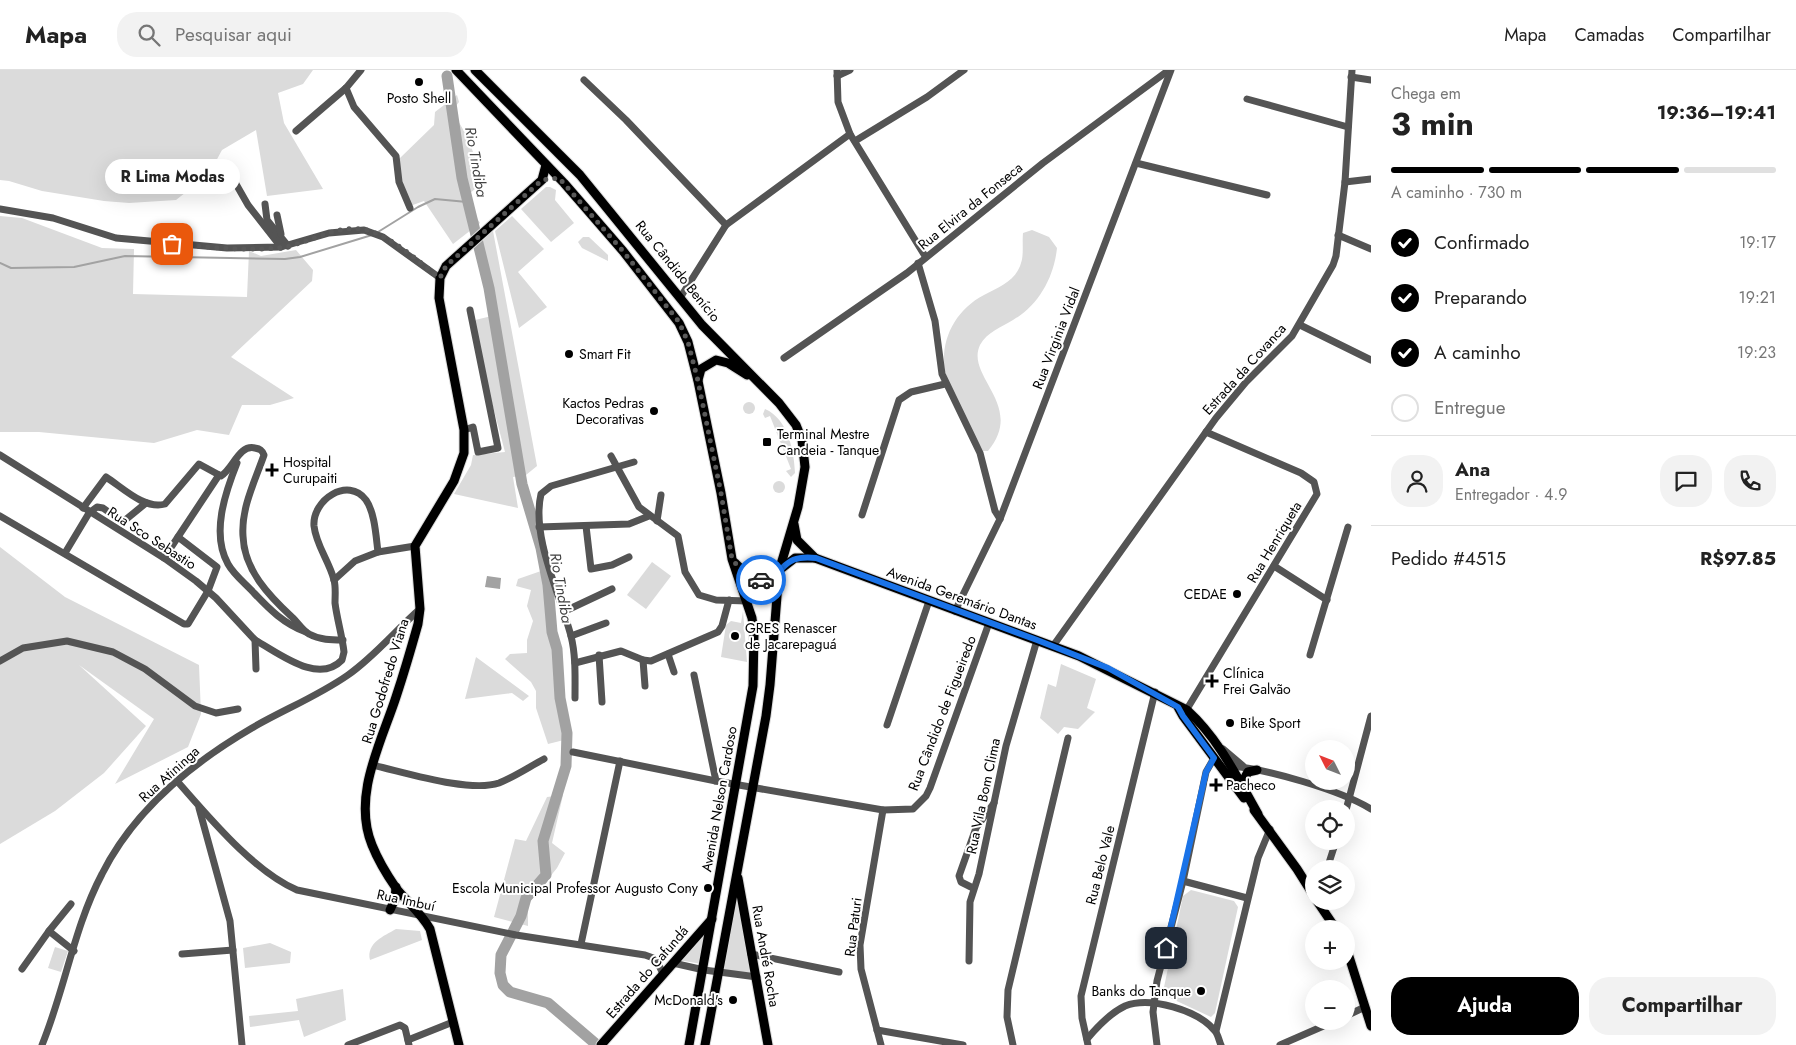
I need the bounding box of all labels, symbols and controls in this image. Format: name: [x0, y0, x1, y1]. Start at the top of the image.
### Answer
search box: [117, 12, 467, 57]
text: Mapa: [25, 17, 87, 52]
icon: search: [135, 21, 163, 49]
text: Pesquisar aqui: [175, 21, 292, 48]
text: Mapa: [1504, 22, 1546, 48]
text: Camadas: [1574, 22, 1644, 48]
text: Compartilhar: [1672, 22, 1771, 48]
marker: Posto Shell: [413, 76, 425, 88]
text: Chega em: [1391, 82, 1461, 105]
place label: Posto Shell: [387, 88, 451, 108]
text: 19:36–19:41: [1657, 99, 1776, 126]
text: 3 min: [1391, 101, 1474, 147]
water label: Rio Tindiba: [459, 125, 493, 200]
street label: Rua Elvira da Fonseca: [913, 158, 1027, 254]
callout: R Lima Modas: [104, 159, 240, 194]
text: R Lima Modas: [120, 165, 225, 188]
text: A caminho · 730 m: [1391, 181, 1522, 204]
street label: Rua Cândido Benício: [631, 216, 725, 326]
pin: [151, 223, 193, 265]
icon: check: [1391, 229, 1419, 257]
text: Confirmado: [1434, 229, 1529, 256]
icon: bag: [158, 230, 186, 258]
text: 19:17: [1739, 231, 1776, 254]
street label: Rua Virginia Vidal: [1027, 284, 1085, 392]
icon: check: [1391, 284, 1419, 312]
text: Preparando: [1434, 284, 1527, 311]
text: 19:21: [1738, 286, 1776, 309]
street label: Estrada da Covanca: [1198, 319, 1290, 419]
icon: check: [1391, 339, 1419, 367]
text: A caminho: [1434, 339, 1521, 366]
text: 19:23: [1737, 341, 1776, 364]
place label: Smart Fit: [579, 344, 631, 364]
marker: Smart Fit: [563, 348, 575, 360]
place label: Kactos Pedras Decorativas: [562, 393, 644, 429]
text: Entregue: [1434, 394, 1506, 421]
marker: Kactos Pedras Decorativas: [648, 405, 660, 417]
place label: Terminal Mestre Candeia - Tanque: [777, 424, 879, 460]
marker: Terminal Mestre Candeia - Tanque: [761, 436, 773, 448]
place label: Hospital Curupaiti: [283, 452, 337, 488]
button: person: [1391, 455, 1443, 507]
button: chat: [1660, 455, 1712, 507]
button: phone: [1724, 455, 1776, 507]
text: Ana: [1455, 456, 1490, 483]
marker: Hospital Curupaiti: [265, 463, 279, 477]
text: Entregador · 4.9: [1455, 483, 1567, 506]
street label: Rua Henriqueta: [1242, 498, 1306, 586]
street label: Rua Sco Sebastio: [104, 502, 201, 574]
text: Pedido #4515: [1391, 545, 1506, 572]
text: R$97.85: [1700, 545, 1776, 572]
water label: Rio Tindiba: [544, 551, 578, 626]
courier: [736, 555, 786, 605]
street label: Avenida Geremário Dantas: [884, 561, 1040, 635]
icon: car: [747, 566, 775, 594]
place label: CEDAE: [1184, 584, 1227, 604]
marker: CEDAE: [1231, 588, 1243, 600]
street label: Rua Godofredo Viana: [356, 616, 414, 746]
place label: GRES Renascer de Jacarepaguá: [745, 618, 837, 654]
marker: GRES Renascer de Jacarepaguá: [729, 630, 741, 642]
street label: Rua Cândido de Figueiredo: [903, 632, 981, 794]
place label: Clínica Frei Galvão: [1223, 663, 1291, 699]
marker: Clínica Frei Galvão: [1205, 674, 1219, 688]
place label: Bike Sport: [1240, 713, 1301, 733]
marker: Bike Sport: [1224, 717, 1236, 729]
street label: Avenida Nelson Cardoso: [696, 724, 742, 873]
street label: Rua Vila Bom Clima: [961, 736, 1005, 856]
north arrow: [1305, 740, 1355, 790]
map controls: [1305, 740, 1355, 1030]
street label: Rua Atininga: [134, 741, 204, 807]
place label: Pacheco: [1226, 775, 1276, 795]
marker: Pacheco: [1210, 779, 1222, 791]
button: locate: [1305, 800, 1355, 850]
street label: Rua Belo Vale: [1080, 823, 1120, 907]
button: layers: [1305, 860, 1355, 910]
place label: Escola Municipal Professor Augusto Cony: [452, 878, 699, 898]
marker: Escola Municipal Professor Augusto Cony: [702, 882, 714, 894]
street label: Rua Imbuí: [375, 884, 438, 916]
street label: Rua Paturi: [839, 896, 867, 958]
street label: Rua André Rocha: [747, 904, 785, 1008]
button: +: [1305, 920, 1355, 970]
street label: Estrada do Cafundá: [601, 921, 693, 1023]
pin: [1145, 927, 1187, 969]
icon: home: [1152, 934, 1180, 962]
button: Ajuda: [1391, 977, 1579, 1035]
button: Compartilhar: [1589, 977, 1776, 1035]
button: −: [1305, 980, 1355, 1030]
place label: Banks do Tanque: [1092, 981, 1191, 1001]
marker: Banks do Tanque: [1195, 985, 1207, 997]
place label: McDonald's: [654, 990, 723, 1010]
marker: McDonald's: [727, 994, 739, 1006]

